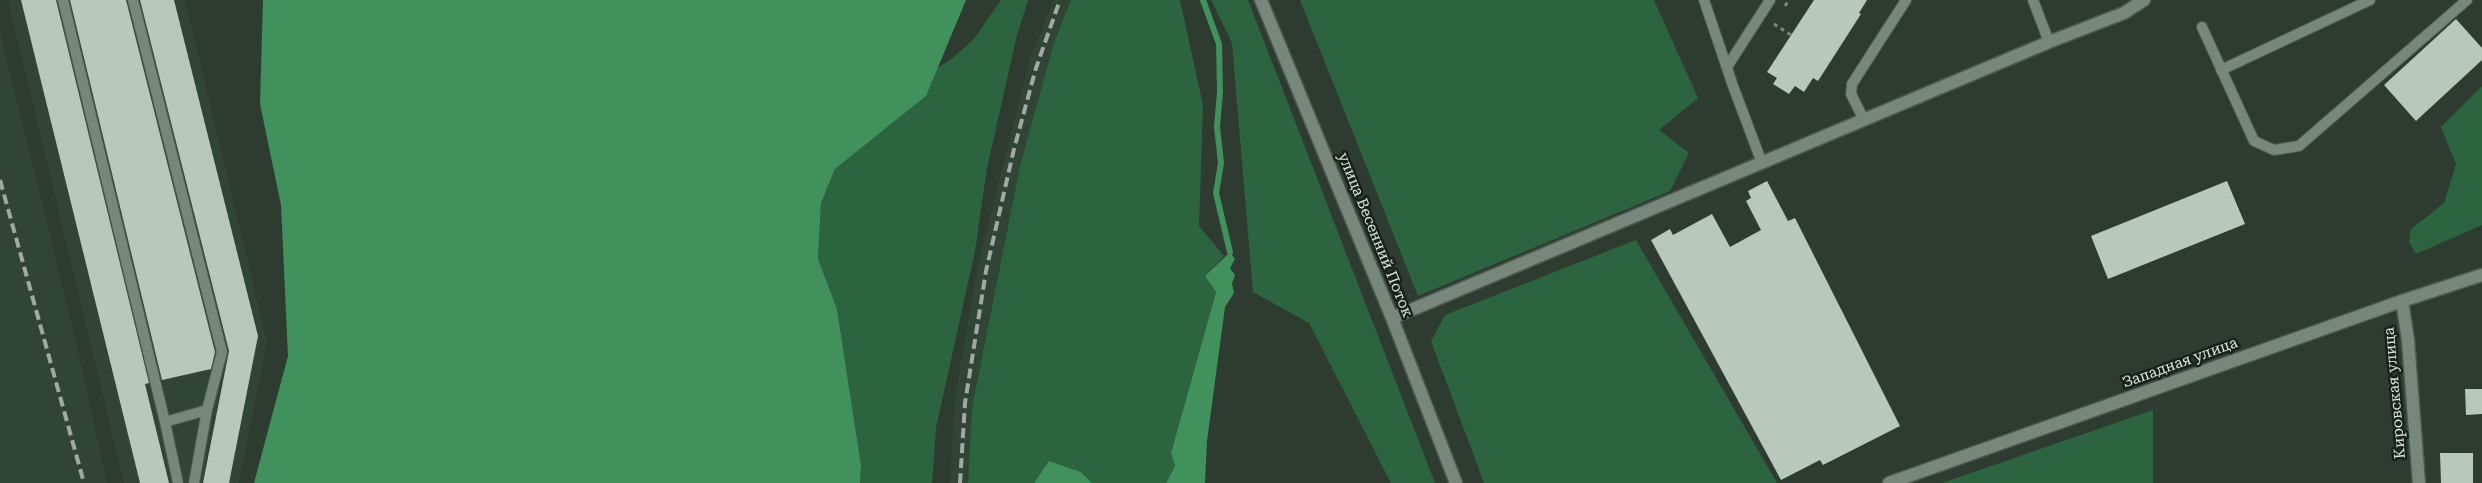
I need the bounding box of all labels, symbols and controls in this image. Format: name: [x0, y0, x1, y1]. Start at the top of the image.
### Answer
street label: улица Весенний Поток: [1334, 150, 1416, 320]
street label: Кировская улица: [2380, 326, 2410, 460]
street label: Западная улица: [2120, 334, 2240, 392]

